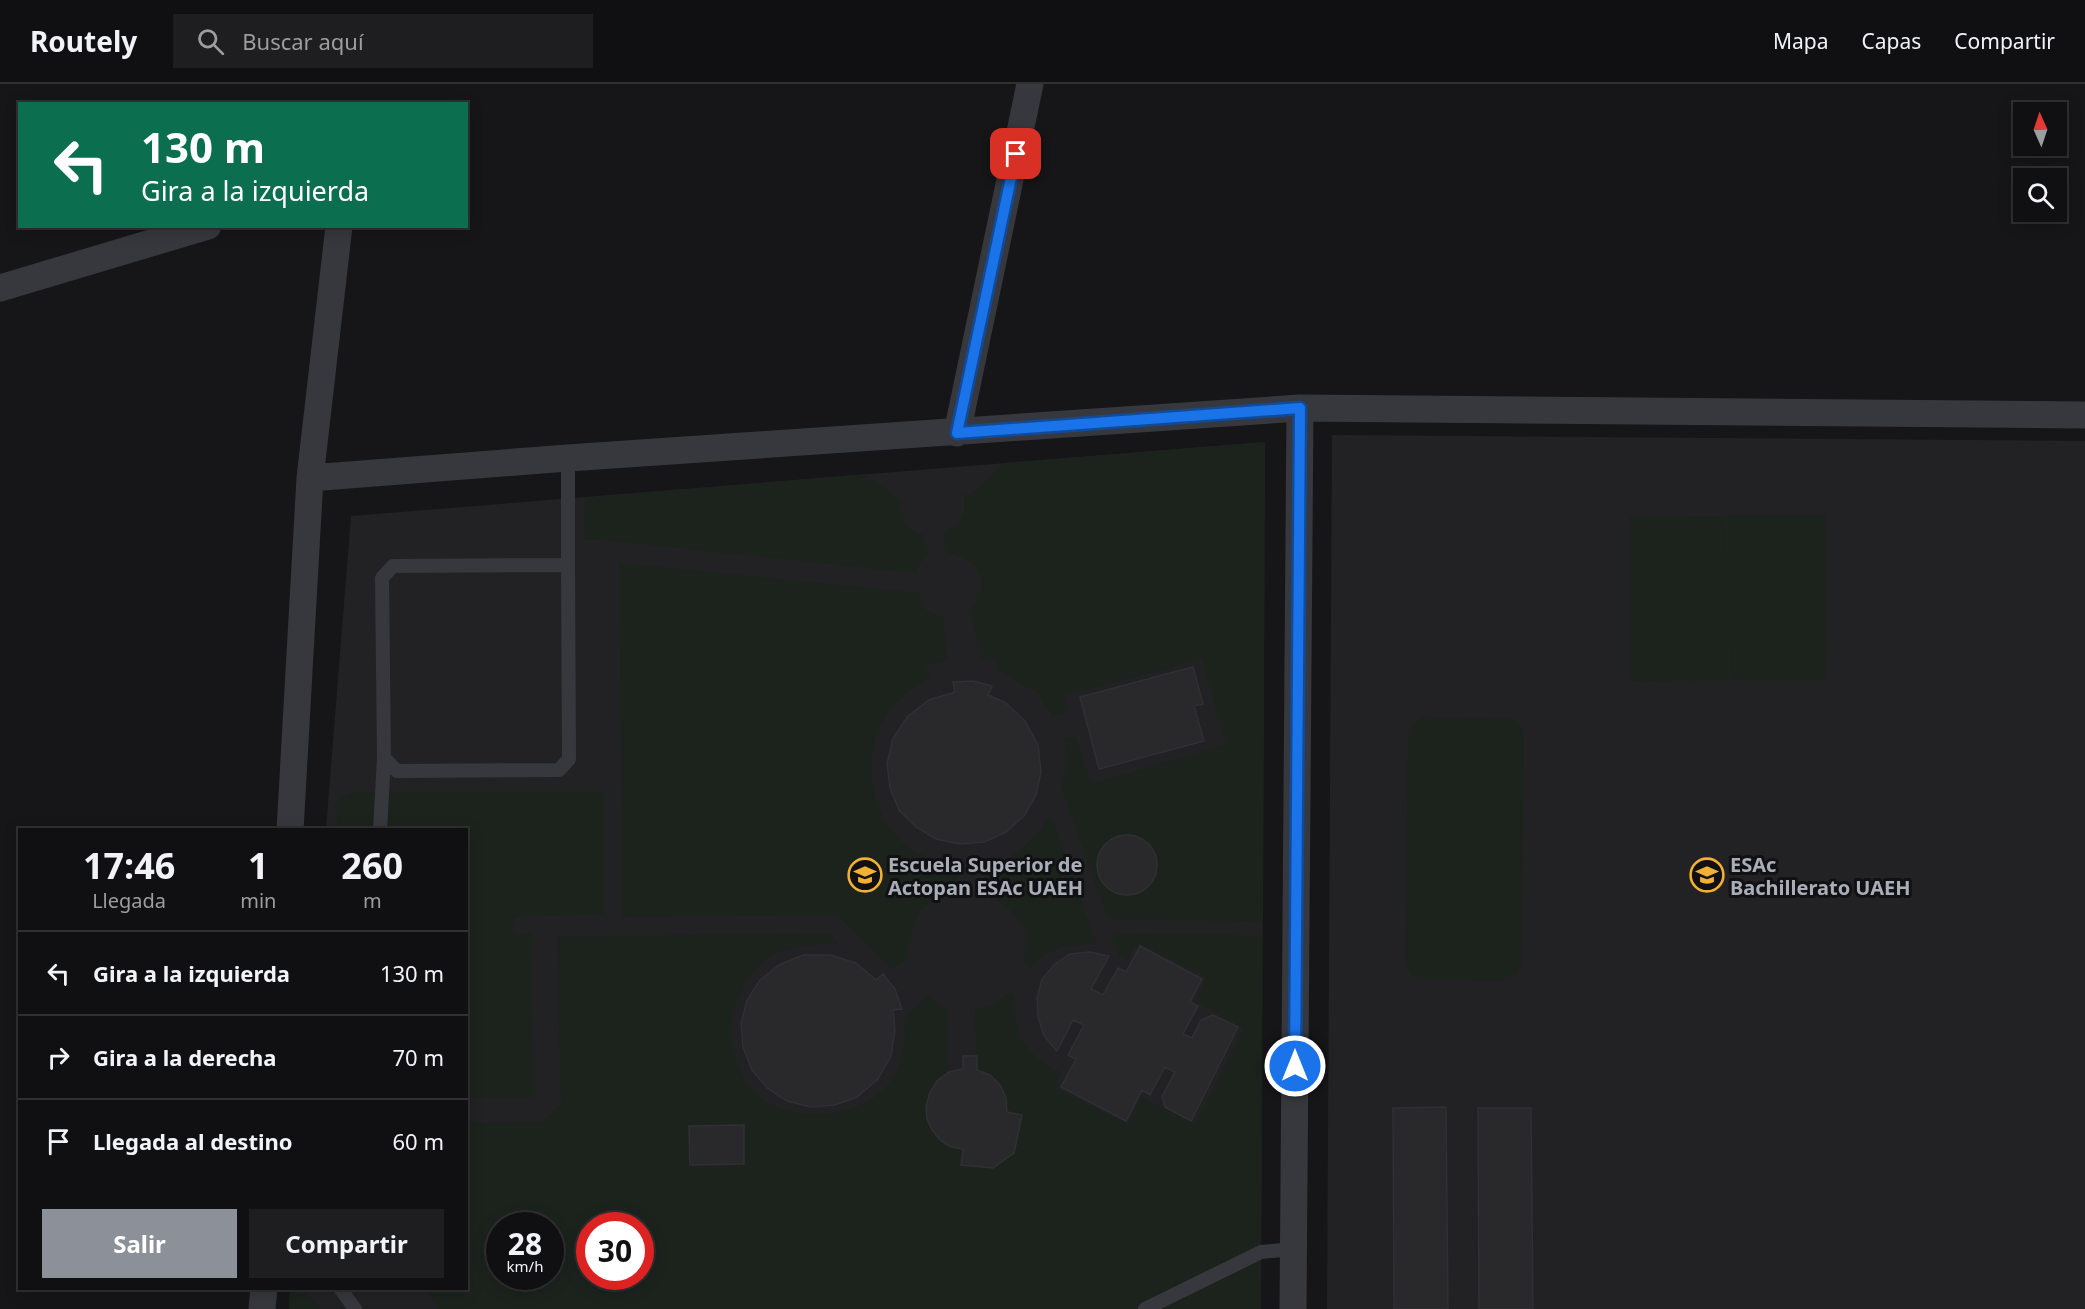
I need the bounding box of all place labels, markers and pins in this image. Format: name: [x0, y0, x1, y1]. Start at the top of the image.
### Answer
pin: [990, 128, 1041, 179]
place label: Escuela Superior de Actopan ESAc UAEH: [888, 851, 1083, 901]
place label: ESAc Bachillerato UAEH: [1730, 851, 1911, 901]
school or university icon: Escuela Superior de Actopan ESAc UAEH: [847, 857, 883, 893]
school or university icon: ESAc Bachillerato UAEH: [1689, 857, 1725, 893]

